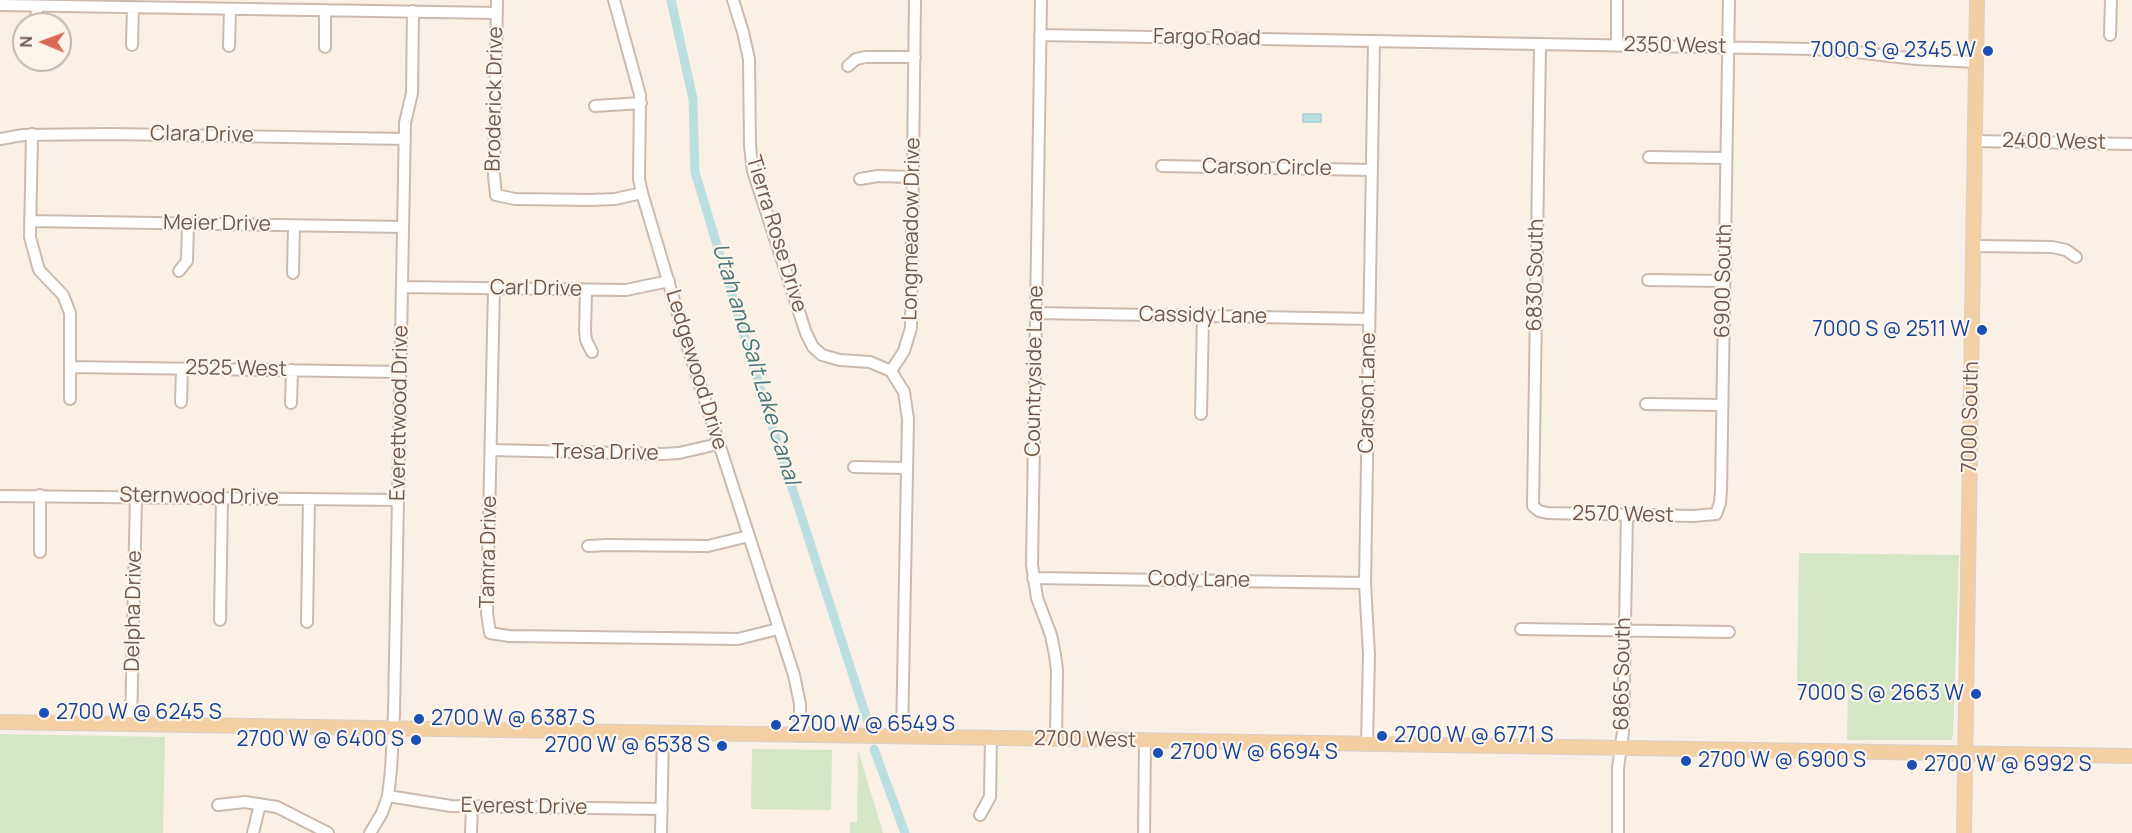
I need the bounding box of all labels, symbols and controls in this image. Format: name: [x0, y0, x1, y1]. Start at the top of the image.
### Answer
north arrow: [12, 12, 72, 72]
street label: Fargo Road: [1153, 24, 1261, 52]
street label: Broderick Drive: [481, 26, 509, 172]
street label: 2350 West: [1623, 33, 1727, 59]
text: N: [15, 36, 37, 48]
place label: 7000 S @ 2345 W: [1811, 38, 1976, 64]
marker: 7000 S @ 2345 W: [1981, 44, 1995, 58]
street label: Clara Drive: [150, 121, 254, 149]
street label: 2400 West: [2002, 128, 2106, 156]
street label: Longmeadow Drive: [898, 137, 926, 321]
street label: Tierra Rose Drive: [740, 153, 812, 315]
street label: Carson Circle: [1202, 154, 1332, 182]
street label: Meier Drive: [163, 210, 271, 238]
street label: 6830 South: [1522, 219, 1550, 331]
street label: 6900 South: [1710, 224, 1738, 338]
water label: Utah and Salt Lake Canal: [706, 240, 804, 488]
street label: Carl Drive: [490, 276, 582, 302]
street label: Countryside Lane: [1021, 285, 1049, 457]
street label: Ledgewood Drive: [660, 287, 732, 453]
street label: Cassidy Lane: [1139, 302, 1267, 330]
place label: 7000 S @ 2511 W: [1812, 317, 1970, 343]
marker: 7000 S @ 2511 W: [1975, 323, 1989, 337]
street label: Everettwood Drive: [386, 325, 414, 501]
street label: Carson Lane: [1354, 332, 1382, 454]
street label: 2525 West: [185, 356, 287, 382]
street label: 7000 South: [1957, 361, 1985, 473]
street label: Tresa Drive: [551, 439, 659, 467]
street label: Sternwood Drive: [119, 483, 279, 511]
street label: Tamra Drive: [475, 495, 503, 609]
street label: 2570 West: [1572, 502, 1674, 528]
street label: Delpha Drive: [120, 550, 148, 672]
street label: Cody Lane: [1148, 567, 1250, 593]
street label: 6865 South: [1609, 617, 1637, 731]
place label: 7000 S @ 2663 W: [1797, 681, 1964, 707]
marker: 7000 S @ 2663 W: [1969, 687, 1983, 701]
place label: 2700 W @ 6245 S: [56, 700, 222, 726]
marker: 2700 W @ 6245 S: [37, 706, 51, 720]
place label: 2700 W @ 6387 S: [431, 706, 595, 732]
marker: 2700 W @ 6387 S: [412, 712, 426, 726]
place label: 2700 W @ 6549 S: [788, 712, 955, 738]
marker: 2700 W @ 6549 S: [769, 718, 783, 732]
place label: 2700 W @ 6771 S: [1394, 723, 1553, 749]
place label: 2700 W @ 6400 S: [236, 727, 404, 753]
street label: 2700 West: [1034, 727, 1136, 753]
marker: 2700 W @ 6771 S: [1375, 729, 1389, 743]
marker: 2700 W @ 6400 S: [409, 733, 423, 747]
place label: 2700 W @ 6538 S: [545, 733, 710, 759]
marker: 2700 W @ 6538 S: [715, 739, 729, 753]
place label: 2700 W @ 6694 S: [1170, 740, 1338, 766]
marker: 2700 W @ 6694 S: [1151, 746, 1165, 760]
place label: 2700 W @ 6900 S: [1698, 748, 1866, 774]
place label: 2700 W @ 6992 S: [1924, 752, 2091, 778]
marker: 2700 W @ 6900 S: [1679, 754, 1693, 768]
marker: 2700 W @ 6992 S: [1905, 758, 1919, 772]
street label: Everest Drive: [460, 793, 588, 821]

